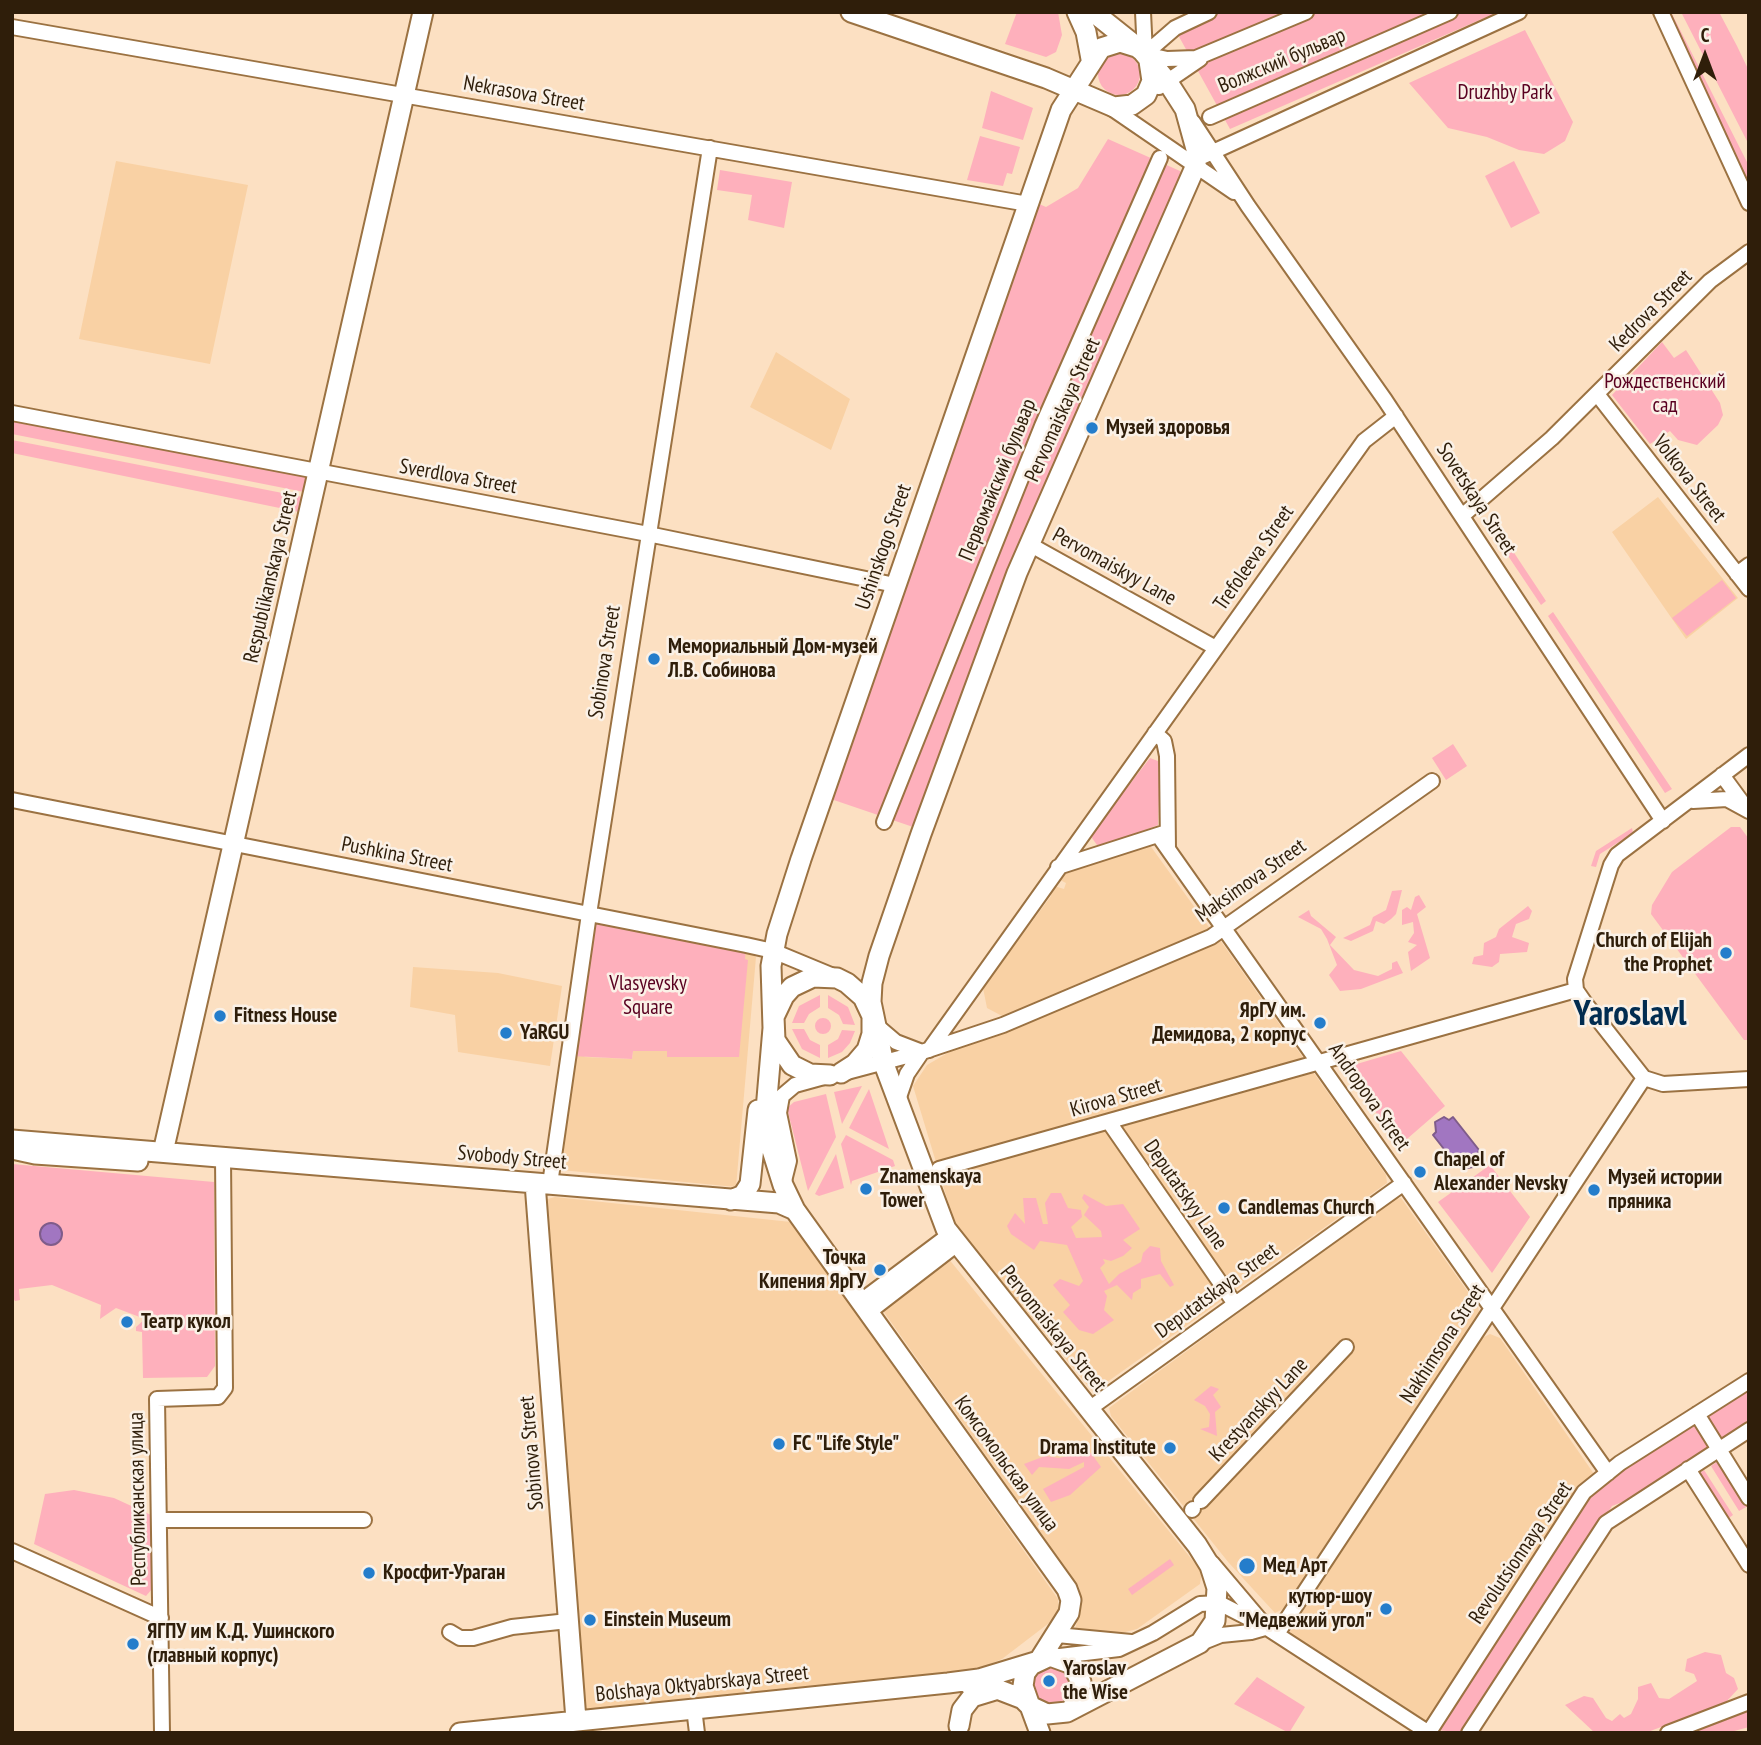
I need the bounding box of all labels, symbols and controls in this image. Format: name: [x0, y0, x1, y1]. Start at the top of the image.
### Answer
north arrow: [1670, 21, 1740, 91]
street label: Волжский бульвар: [1214, 23, 1350, 99]
text: С: [1701, 23, 1709, 47]
street label: Nekrasova Street: [461, 71, 587, 117]
park label: Druzhby Park: [1457, 80, 1553, 106]
street label: Kedrova Street: [1604, 264, 1698, 358]
street label: Pervomaiskaya Street: [1020, 334, 1106, 486]
park label: Рождественский сад: [1604, 369, 1726, 419]
street label: Первомайский бульвар: [954, 395, 1042, 565]
place label: Музей здоровья: [1106, 415, 1230, 441]
marker: Музей здоровья: [1084, 420, 1100, 436]
street label: Volkova Street: [1647, 430, 1731, 528]
street label: Sovetskaya Street: [1430, 438, 1522, 560]
street label: Sverdlova Street: [397, 454, 519, 500]
street label: Ushinskogo Street: [851, 481, 917, 613]
street label: Respublikanskaya Street: [239, 489, 303, 665]
street label: Trefoleeva Street: [1209, 501, 1299, 615]
street label: Pervomaiskyy Lane: [1048, 523, 1180, 611]
street label: Sobinova Street: [584, 604, 626, 720]
place label: Мемориальный Дом-музей Л.В. Собинова: [668, 634, 878, 684]
marker: Мемориальный Дом-музей Л.В. Собинова: [646, 651, 662, 667]
street label: Pushkina Street: [339, 832, 455, 878]
street label: Maksimova Street: [1191, 834, 1311, 928]
place label: Church of Elijah the Prophet: [1596, 928, 1712, 978]
marker: Church of Elijah the Prophet: [1718, 945, 1734, 961]
park label: Vlasyevsky Square: [609, 971, 687, 1021]
district label: Yaroslavl: [1573, 994, 1687, 1036]
place label: ЯрГУ им. Демидова, 2 корпус: [1152, 998, 1306, 1048]
place label: Fitness House: [234, 1003, 337, 1029]
marker: Fitness House: [212, 1008, 228, 1024]
marker: ЯрГУ им. Демидова, 2 корпус: [1312, 1015, 1328, 1031]
place label: YaRGU: [520, 1020, 569, 1046]
marker: YaRGU: [498, 1025, 514, 1041]
street label: Andropova Street: [1323, 1038, 1415, 1156]
street label: Kirova Street: [1067, 1073, 1165, 1123]
street label: Deputatskyy Lane: [1138, 1135, 1232, 1255]
street label: Svobody Street: [456, 1141, 568, 1175]
place label: Chapel of Alexander Nevsky: [1434, 1147, 1568, 1197]
place label: Znamenskaya Tower: [880, 1164, 981, 1214]
marker: Chapel of Alexander Nevsky: [1412, 1164, 1428, 1180]
place label: Музей истории пряника: [1608, 1165, 1722, 1215]
marker: Znamenskaya Tower: [858, 1181, 874, 1197]
marker: Музей истории пряника: [1586, 1182, 1602, 1198]
place label: Candlemas Church: [1238, 1195, 1375, 1221]
marker: Candlemas Church: [1216, 1200, 1232, 1216]
street label: Deputatskaya Street: [1151, 1238, 1283, 1344]
place label: Точка Кипения ЯрГУ: [759, 1245, 866, 1295]
street label: Pervomaiskaya Street: [994, 1261, 1112, 1397]
marker: Точка Кипения ЯрГУ: [872, 1262, 888, 1278]
street label: Nakhimsona Street: [1395, 1280, 1491, 1408]
place label: Театр кукол: [141, 1309, 231, 1335]
marker: Театр кукол: [119, 1314, 135, 1330]
street label: Krestyanskyy Lane: [1204, 1353, 1314, 1467]
street label: Комсомольская улица: [948, 1391, 1064, 1537]
street label: Sobinova Street: [514, 1395, 550, 1511]
street label: Республиканская улица: [124, 1412, 152, 1586]
place label: FC "Life Style": [793, 1431, 899, 1457]
place label: Drama Institute: [1040, 1435, 1156, 1461]
marker: FC "Life Style": [771, 1436, 787, 1452]
marker: Drama Institute: [1162, 1440, 1178, 1456]
street label: Revolutsionnaya Street: [1464, 1477, 1578, 1629]
place label: Мед Арт: [1263, 1553, 1327, 1579]
marker: Мед Арт: [1237, 1556, 1257, 1576]
place label: Кросфит-Ураган: [383, 1560, 505, 1586]
marker: Кросфит-Ураган: [361, 1565, 377, 1581]
place label: кутюр-шоу "Медвежий угол": [1238, 1584, 1372, 1634]
marker: кутюр-шоу "Медвежий угол": [1378, 1601, 1394, 1617]
place label: Einstein Museum: [604, 1607, 731, 1633]
marker: Einstein Museum: [582, 1612, 598, 1628]
place label: ЯГПУ им К.Д. Ушинского (главный корпус): [147, 1619, 335, 1669]
marker: ЯГПУ им К.Д. Ушинского (главный корпус): [125, 1636, 141, 1652]
place label: Yaroslav the Wise: [1063, 1656, 1128, 1706]
street label: Bolshaya Oktyabrskaya Street: [594, 1660, 810, 1708]
marker: Yaroslav the Wise: [1041, 1673, 1057, 1689]

